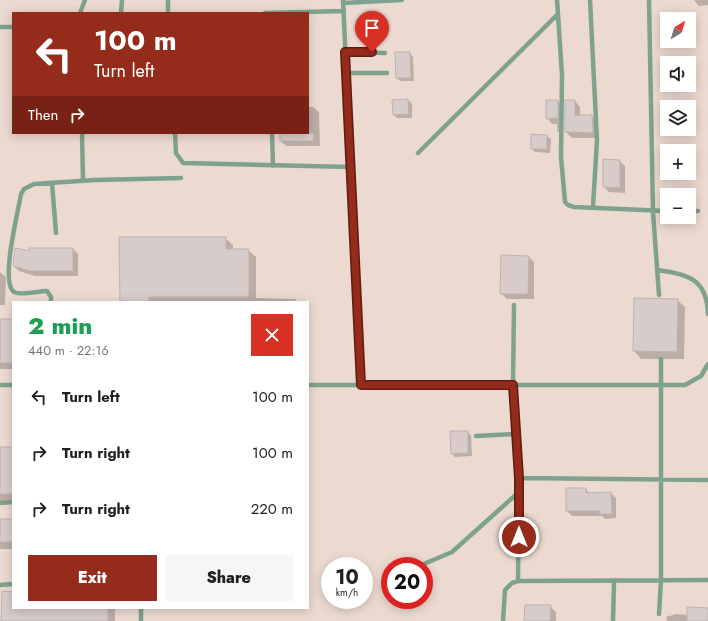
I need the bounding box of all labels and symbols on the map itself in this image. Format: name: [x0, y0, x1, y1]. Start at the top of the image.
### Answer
pin: [355, 11, 389, 52]
north arrow: [660, 12, 696, 48]
position arrow: [498, 516, 540, 558]
speed limit sign: 20: [381, 557, 433, 609]

